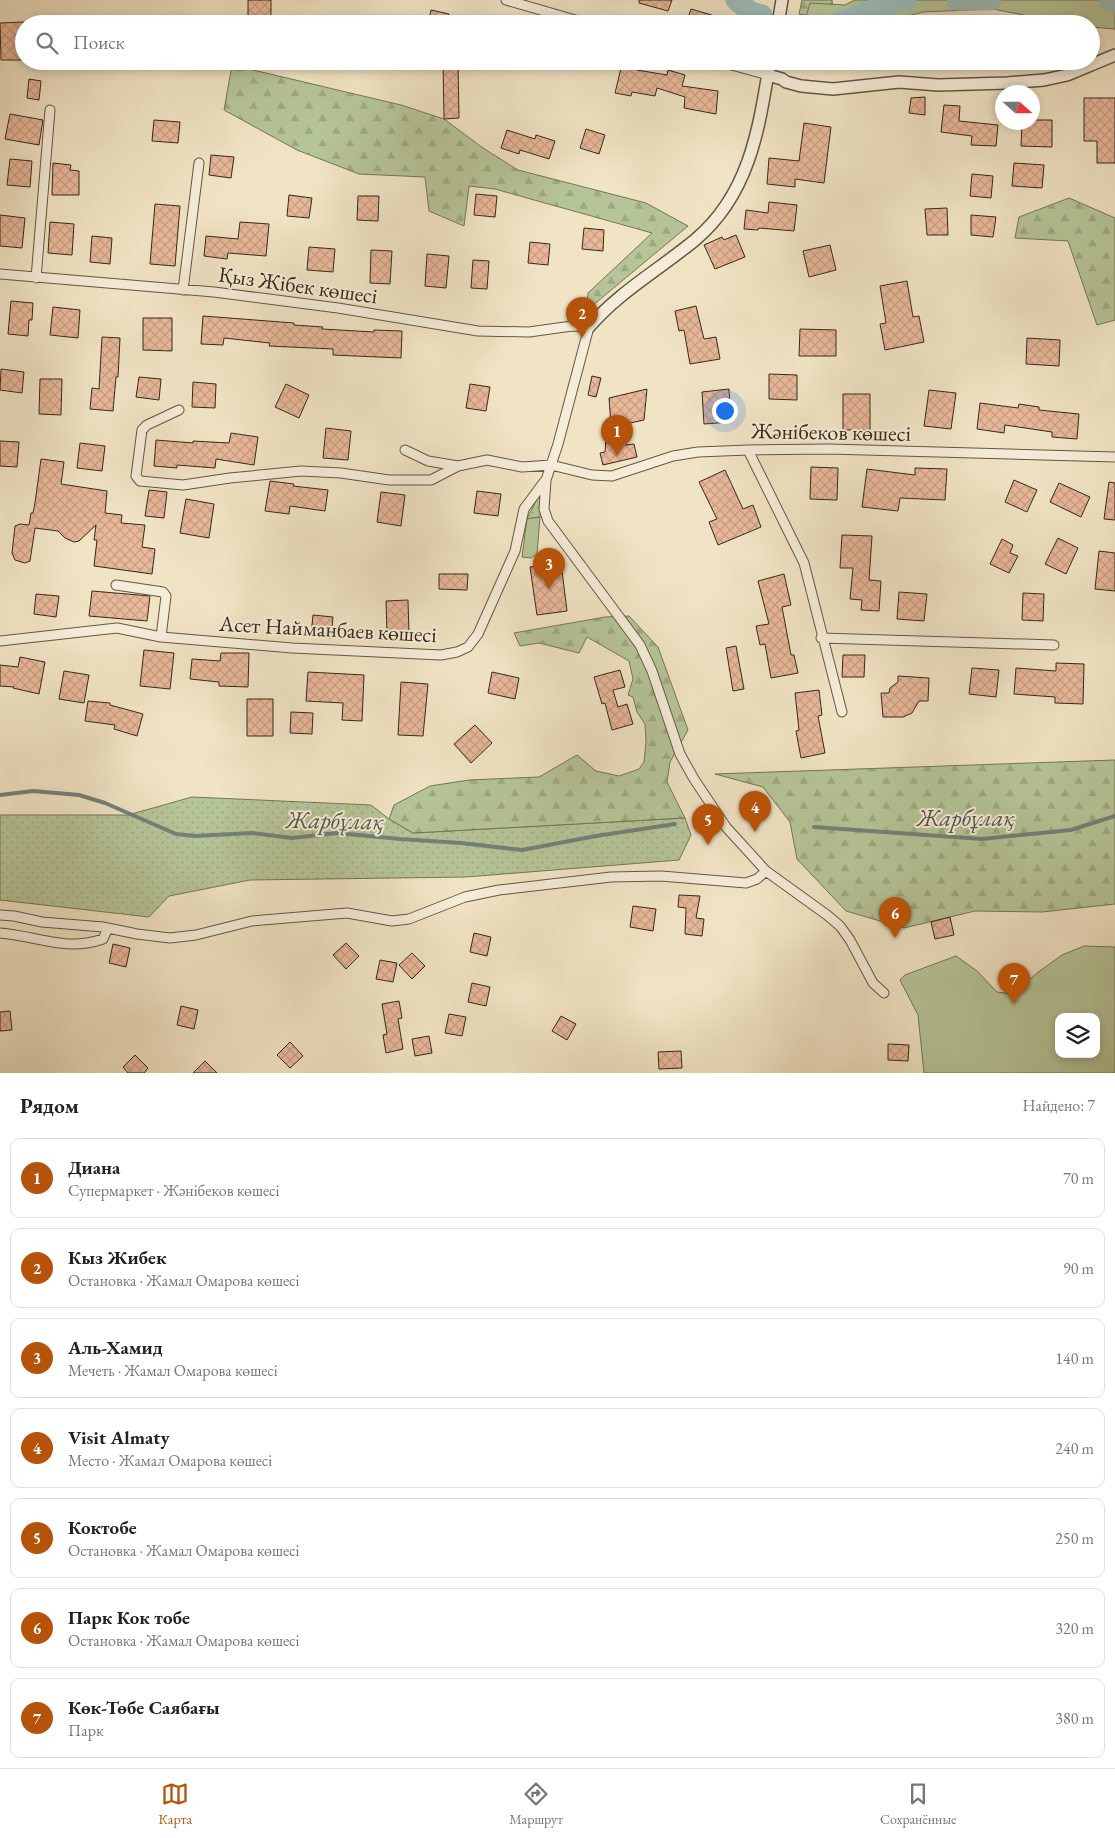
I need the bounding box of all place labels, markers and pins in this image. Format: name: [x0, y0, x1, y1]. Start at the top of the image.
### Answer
pin: 2: [566, 297, 598, 338]
pin: 1: [601, 415, 633, 456]
pin: 3: [533, 548, 565, 589]
pin: 4: [739, 791, 771, 832]
pin: 5: [692, 804, 724, 845]
pin: 6: [879, 897, 911, 938]
pin: 7: [998, 963, 1030, 1004]

